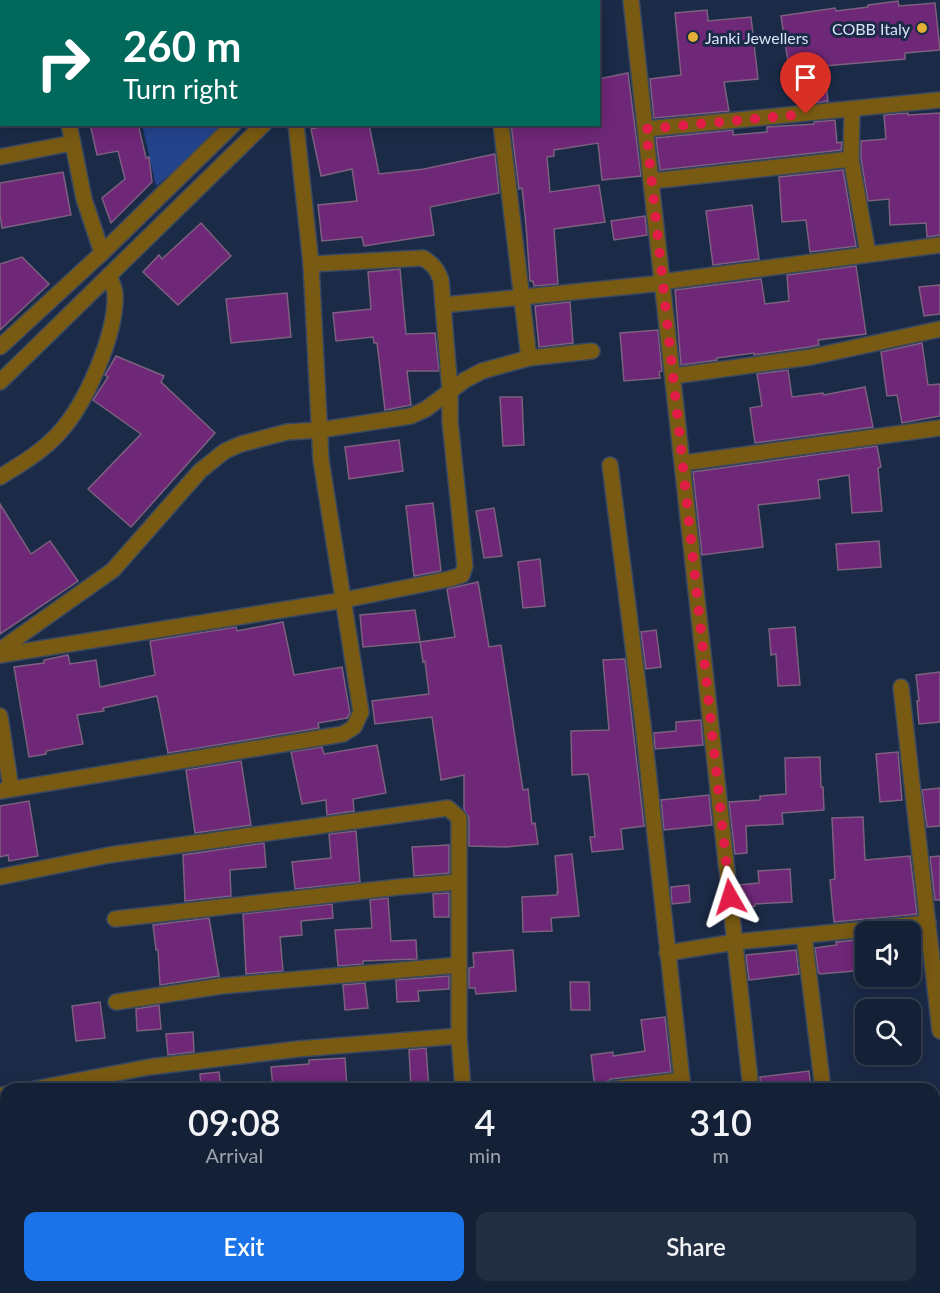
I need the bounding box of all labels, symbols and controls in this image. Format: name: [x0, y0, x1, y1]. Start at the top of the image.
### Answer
place label: COBB Italy: [832, 19, 911, 38]
text: 260 m: [123, 21, 241, 71]
marker: COBB Italy: [915, 21, 929, 35]
icon: right: [24, 24, 102, 102]
place label: Janki Jewellers: [705, 28, 808, 47]
marker: Janki Jewellers: [686, 30, 700, 44]
pin: [780, 52, 831, 114]
icon: arrive: [789, 61, 822, 94]
text: Turn right: [123, 72, 238, 105]
position arrow: [698, 865, 762, 929]
map controls: [855, 921, 921, 1065]
button: sound: [855, 921, 921, 987]
button: search: [855, 999, 921, 1065]
text: 09:08: [188, 1100, 281, 1144]
text: 4: [475, 1100, 495, 1144]
text: 310: [689, 1100, 752, 1144]
text: Arrival: [206, 1143, 263, 1167]
text: min: [469, 1143, 501, 1167]
text: m: [712, 1143, 729, 1167]
button: Exit: [24, 1212, 464, 1281]
button: Share: [476, 1212, 916, 1281]

